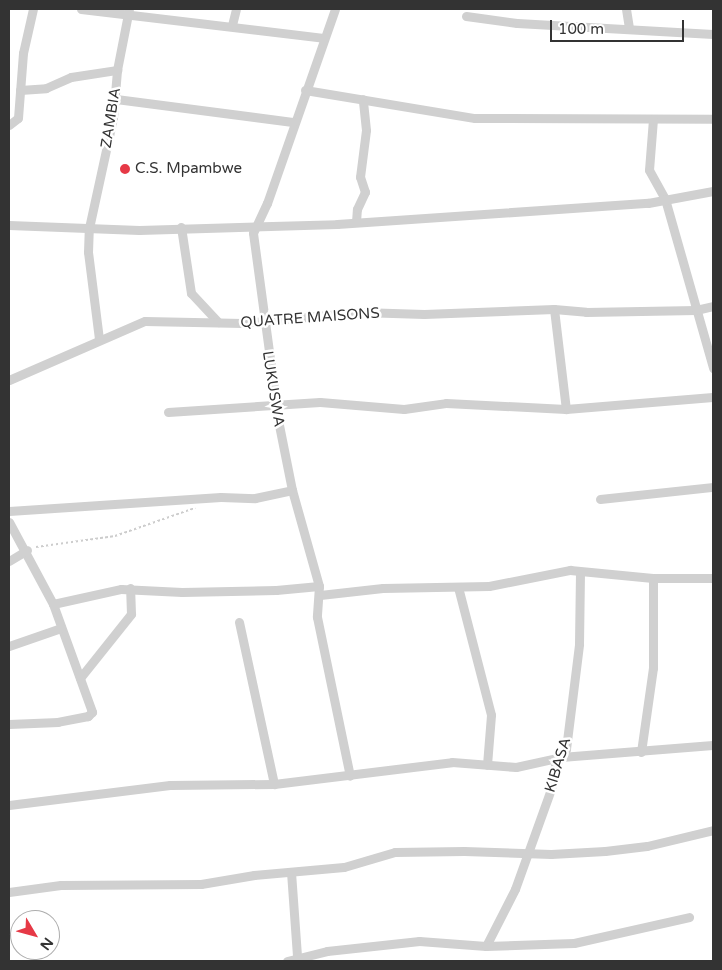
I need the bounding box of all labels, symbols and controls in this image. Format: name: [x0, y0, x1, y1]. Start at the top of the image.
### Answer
scale bar: [552, 10, 686, 42]
text: 100 m: [558, 20, 604, 38]
street label: ZAMBIA: [97, 86, 125, 150]
place label: C.S. Mpambwe: [135, 160, 242, 178]
marker: C.S. Mpambwe: [119, 163, 131, 175]
street label: QUATRE MAISONS: [240, 304, 380, 332]
street label: LUKUSWA: [258, 350, 288, 428]
street label: KIBASA: [541, 735, 575, 795]
north arrow: [10, 910, 60, 960]
text: N: [36, 934, 57, 953]

